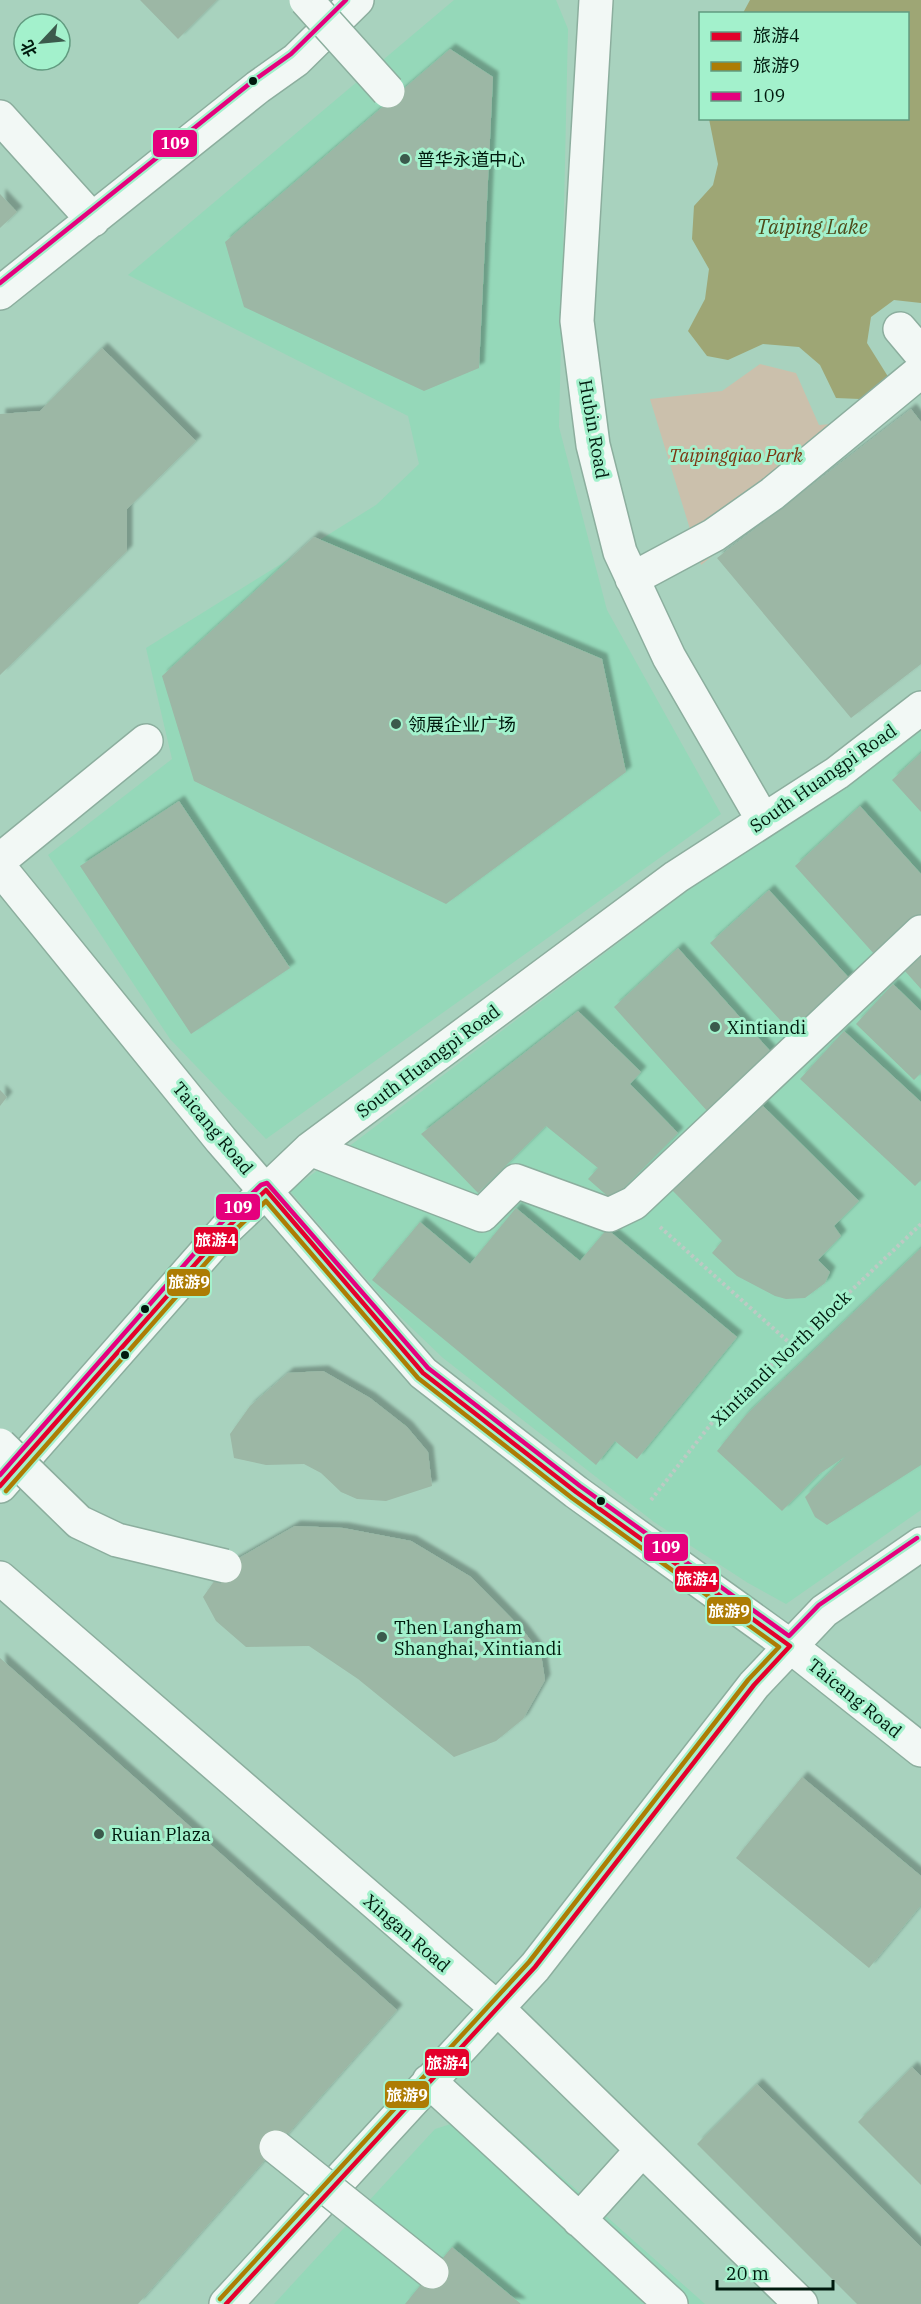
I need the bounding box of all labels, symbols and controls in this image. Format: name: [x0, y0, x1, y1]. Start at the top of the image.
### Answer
north arrow: [12, 12, 72, 72]
legend: [699, 12, 909, 120]
text: 旅游4: [753, 24, 800, 47]
text: 北: [16, 37, 41, 60]
text: 旅游9: [753, 54, 800, 77]
unlabelled marker: [247, 75, 259, 87]
text: 109: [753, 84, 785, 107]
line badge: 109: [152, 129, 198, 158]
text: 109: [161, 133, 189, 153]
place label: 普华永道中心: [417, 148, 525, 171]
marker: 普华永道中心: [398, 152, 412, 166]
water label: Taiping Lake: [756, 213, 868, 240]
street label: Hubin Road: [574, 378, 614, 480]
park label: Taipingqiao Park: [669, 444, 803, 467]
place label: 领展企业广场: [408, 713, 516, 736]
marker: 领展企业广场: [389, 717, 403, 731]
street label: South Huangpi Road: [745, 719, 901, 837]
street label: South Huangpi Road: [352, 999, 504, 1123]
place label: Xintiandi: [727, 1016, 807, 1039]
marker: Xintiandi: [708, 1020, 722, 1034]
street label: Taicang Road: [168, 1077, 258, 1179]
line badge: 109: [215, 1193, 261, 1221]
text: 109: [224, 1197, 252, 1217]
line badge: 旅游4: [193, 1226, 239, 1255]
text: 旅游4: [195, 1230, 237, 1250]
line badge: 旅游9: [166, 1268, 211, 1297]
text: 旅游9: [168, 1272, 210, 1292]
street label: Xintiandi North Block: [706, 1285, 856, 1431]
unlabelled marker: [139, 1303, 151, 1315]
unlabelled marker: [119, 1349, 131, 1361]
unlabelled marker: [595, 1495, 607, 1507]
line badge: 109: [643, 1533, 689, 1562]
text: 109: [652, 1537, 680, 1557]
line badge: 旅游4: [674, 1565, 720, 1593]
text: 旅游4: [676, 1569, 718, 1589]
line badge: 旅游9: [706, 1596, 752, 1625]
text: 旅游9: [708, 1601, 750, 1621]
place label: Then Langham Shanghai, Xintiandi: [394, 1616, 562, 1660]
marker: Then Langham Shanghai, Xintiandi: [375, 1630, 389, 1644]
street label: Taicang Road: [803, 1653, 907, 1743]
place label: Ruian Plaza: [111, 1823, 211, 1846]
marker: Ruian Plaza: [92, 1827, 106, 1841]
street label: Xingan Road: [359, 1889, 455, 1977]
line badge: 旅游4: [424, 2048, 470, 2077]
text: 旅游4: [426, 2053, 468, 2073]
line badge: 旅游9: [384, 2080, 430, 2109]
text: 旅游9: [386, 2085, 428, 2105]
scale bar: [717, 2253, 832, 2291]
text: 20 m: [726, 2262, 769, 2285]

